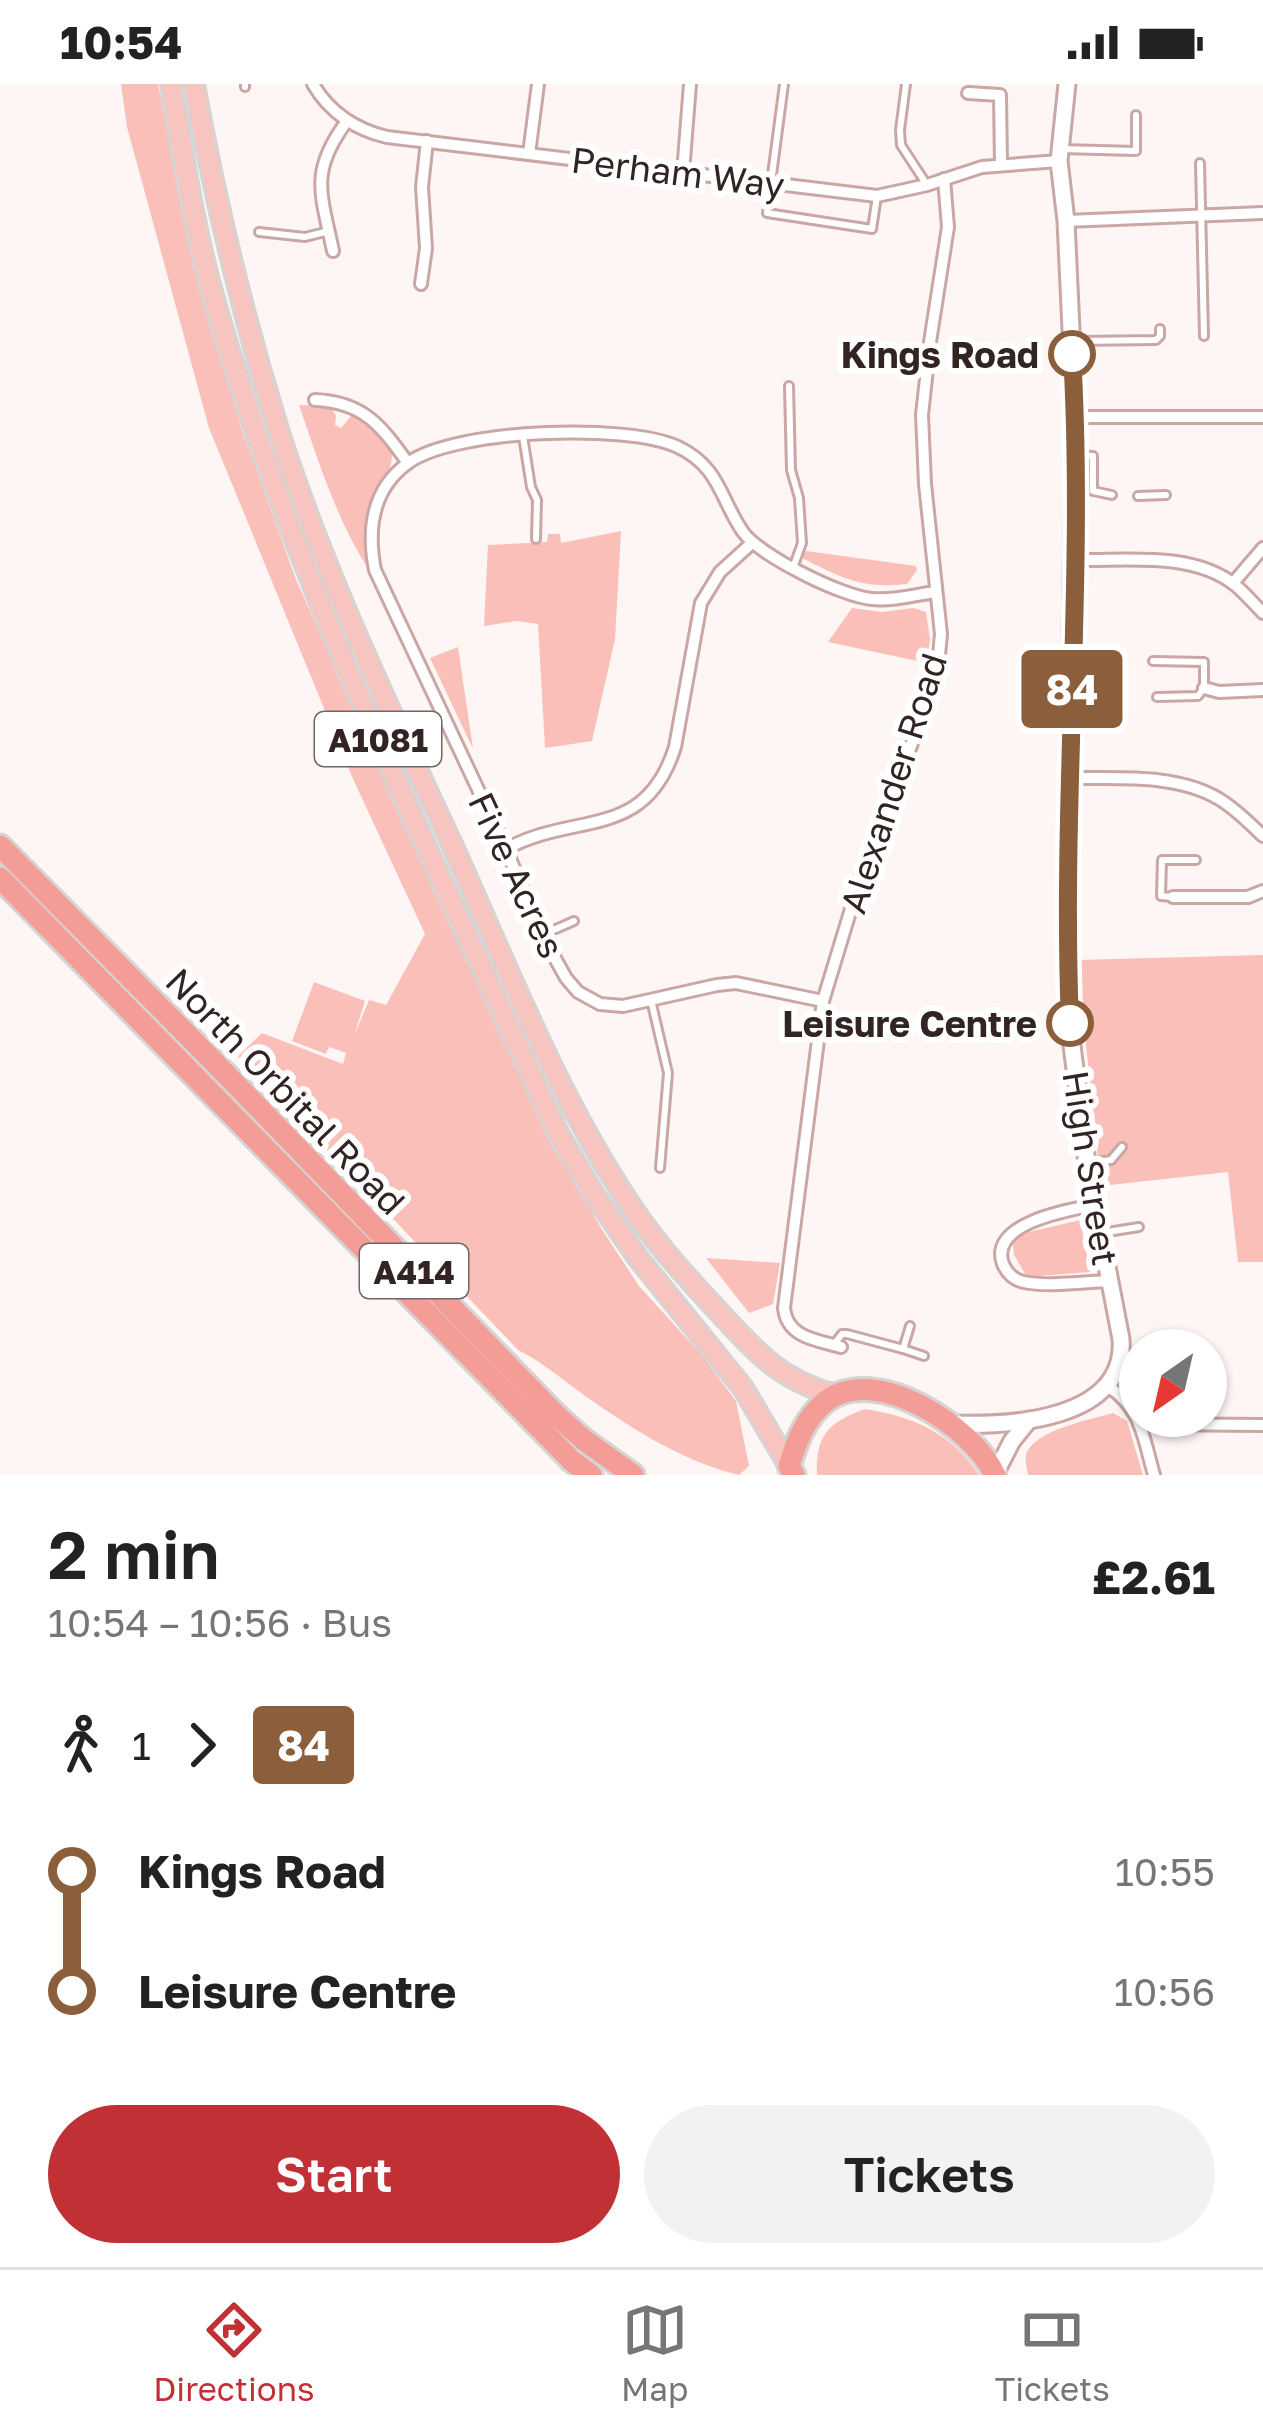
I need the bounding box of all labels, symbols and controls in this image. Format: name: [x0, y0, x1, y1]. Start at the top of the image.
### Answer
text: 10:54: [60, 15, 182, 69]
street label: Perham Way: [569, 138, 787, 206]
marker: Kings Road: [1050, 332, 1094, 376]
place label: Kings Road: [841, 333, 1039, 376]
street label: Alexander Road: [831, 648, 955, 918]
line badge: 84: [1018, 650, 1126, 728]
text: 84: [1045, 664, 1099, 714]
road number: A1081: [315, 712, 441, 766]
street label: Five Acres: [460, 786, 574, 964]
street label: North Orbital Road: [158, 959, 414, 1223]
marker: Leisure Centre: [1048, 1001, 1092, 1045]
place label: Leisure Centre: [782, 1002, 1037, 1045]
street label: High Street: [1054, 1067, 1128, 1269]
road number: A414: [360, 1244, 468, 1298]
north arrow: [1119, 1329, 1227, 1437]
map controls: [1119, 1329, 1227, 1437]
text: 2 min: [48, 1514, 220, 1594]
text: £2.61: [1092, 1550, 1215, 1604]
text: 10:54 – 10:56 · Bus: [48, 1599, 392, 1646]
icon: walk: [48, 1712, 114, 1778]
icon: forward: [169, 1712, 235, 1778]
text: 84: [277, 1720, 330, 1770]
text: 1: [132, 1722, 151, 1769]
text: Kings Road: [138, 1844, 386, 1898]
text: 10:55: [1115, 1848, 1215, 1895]
text: Leisure Centre: [138, 1964, 456, 2018]
text: 10:56: [1114, 1968, 1215, 2015]
button: Start: [48, 2105, 620, 2243]
button: Tickets: [644, 2105, 1215, 2243]
tab: Directions: [153, 2297, 314, 2408]
tab: Map: [621, 2297, 688, 2408]
tab: Tickets: [995, 2297, 1110, 2408]

